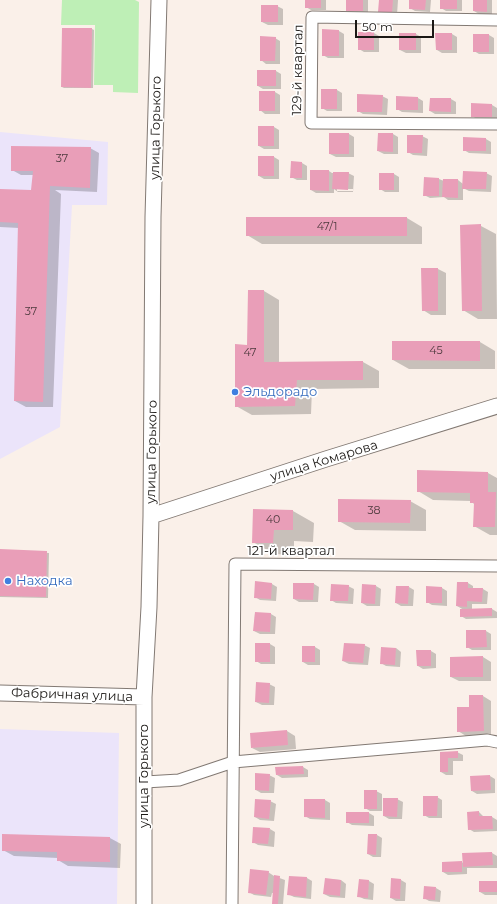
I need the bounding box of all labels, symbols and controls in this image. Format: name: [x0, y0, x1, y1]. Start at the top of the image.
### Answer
scale bar: [357, 12, 436, 38]
text: 50 m: [362, 19, 393, 34]
street label: 129-й квартал: [289, 24, 307, 116]
street label: улица Горького: [147, 76, 165, 180]
house number: 37: [56, 152, 68, 166]
house number: 47/1: [317, 220, 337, 234]
house number: 37: [25, 305, 37, 319]
house number: 45: [429, 344, 443, 358]
house number: 47: [243, 346, 257, 360]
place label: Эльдорадо: [243, 384, 317, 400]
marker: Эльдорадо: [230, 387, 240, 397]
street label: улица Горького: [143, 400, 161, 504]
street label: улица Комарова: [268, 437, 380, 485]
house number: 38: [367, 504, 381, 518]
house number: 40: [266, 513, 280, 527]
street label: 121-й квартал: [247, 543, 335, 559]
place label: Находка: [16, 573, 73, 589]
marker: Находка: [3, 576, 13, 586]
street label: Фабричная улица: [11, 685, 133, 705]
street label: улица Горького: [136, 724, 152, 828]

